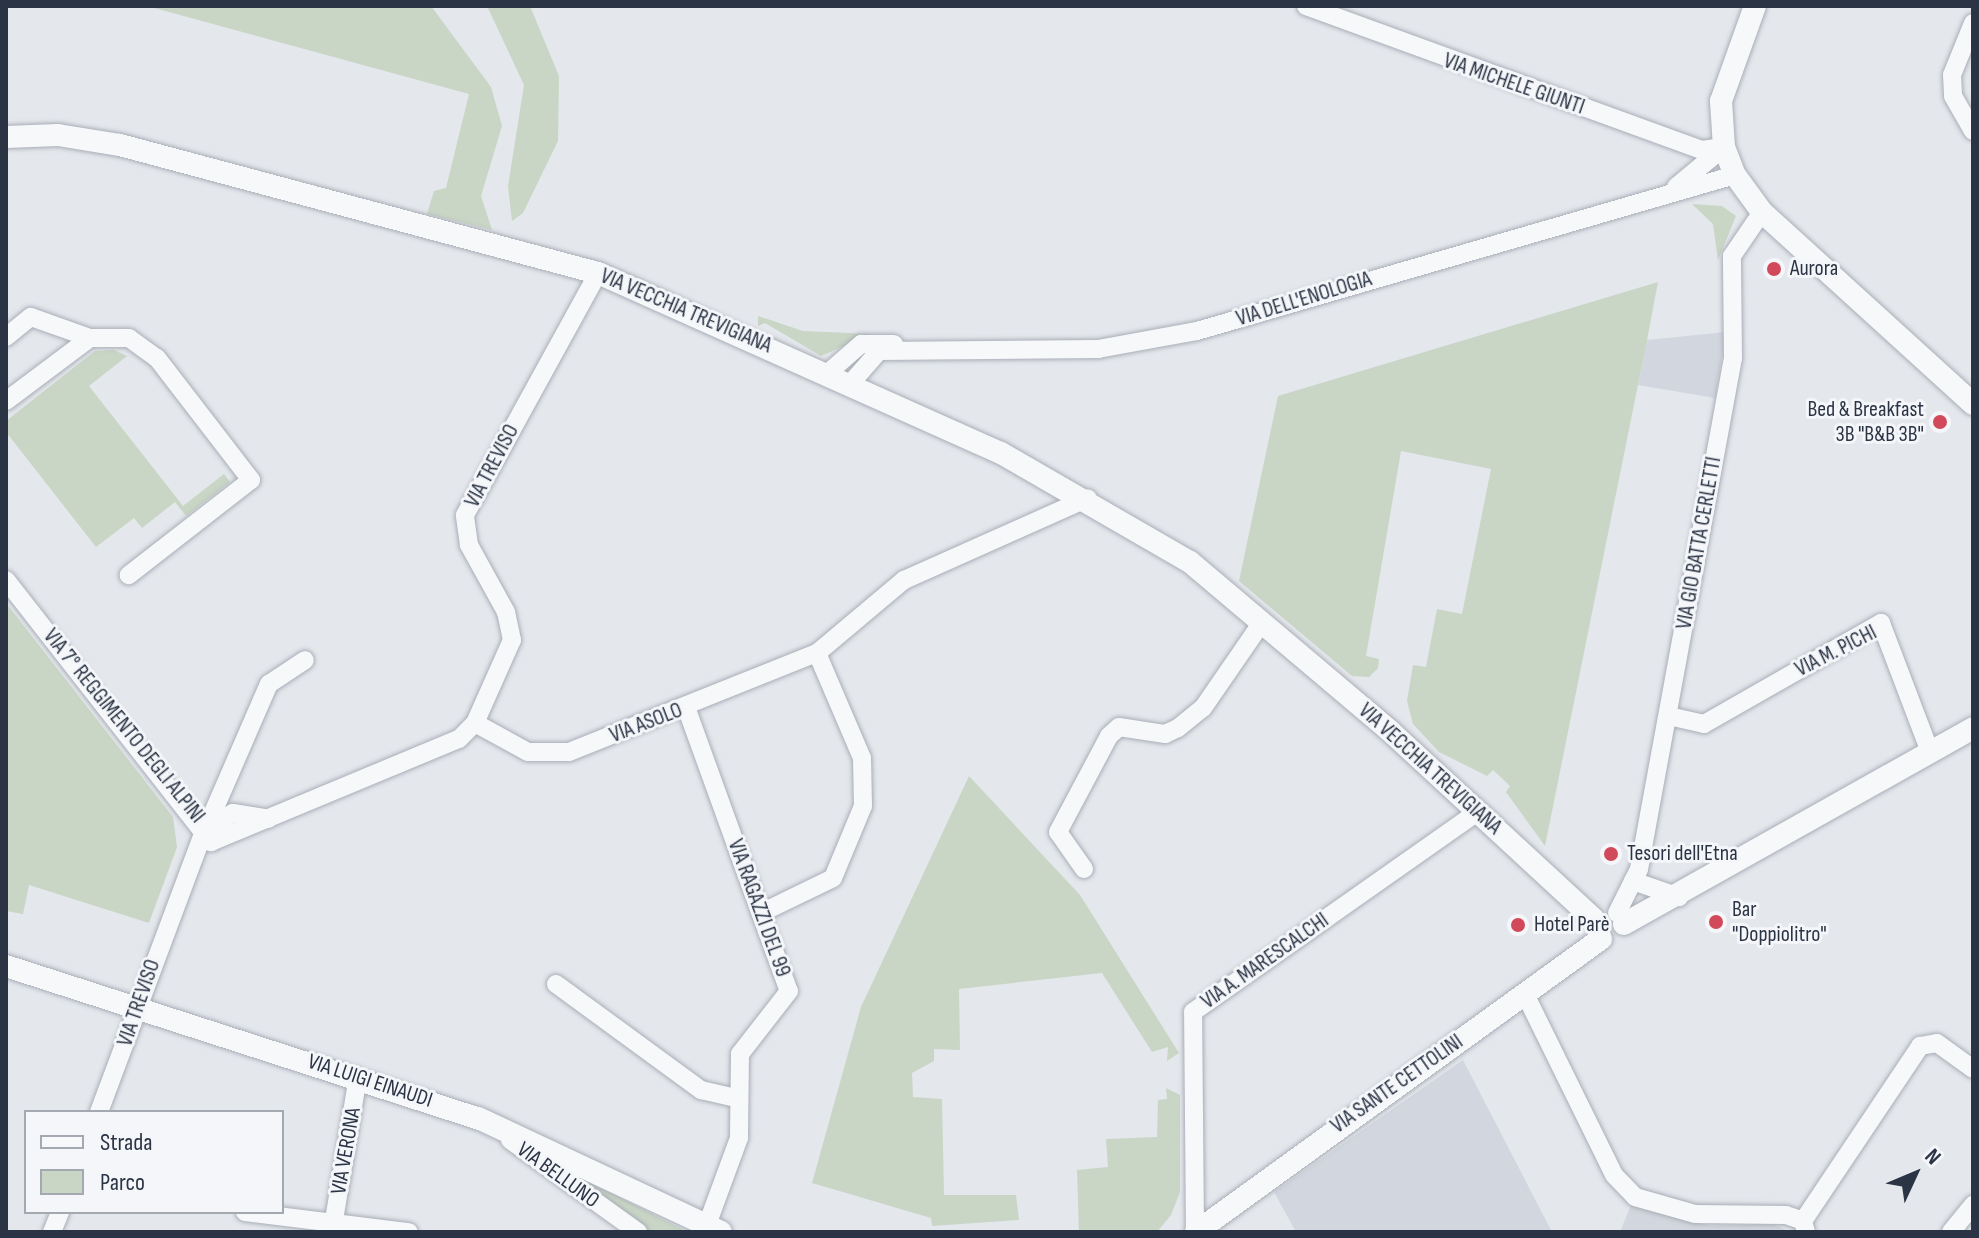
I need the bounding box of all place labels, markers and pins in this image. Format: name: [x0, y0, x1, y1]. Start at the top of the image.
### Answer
place label: Aurora: [1790, 256, 1838, 282]
marker: Aurora: [1765, 260, 1783, 278]
place label: Bed & Breakfast 3B "B&B 3B": [1807, 396, 1924, 448]
marker: Bed & Breakfast 3B "B&B 3B": [1931, 413, 1949, 431]
place label: Tesori dell'Etna: [1627, 841, 1738, 867]
marker: Tesori dell'Etna: [1602, 845, 1620, 863]
place label: Bar "Doppiolitro": [1732, 896, 1827, 948]
place label: Hotel Parè: [1534, 912, 1610, 938]
marker: Bar "Doppiolitro": [1707, 913, 1725, 931]
marker: Hotel Parè: [1509, 916, 1527, 934]

